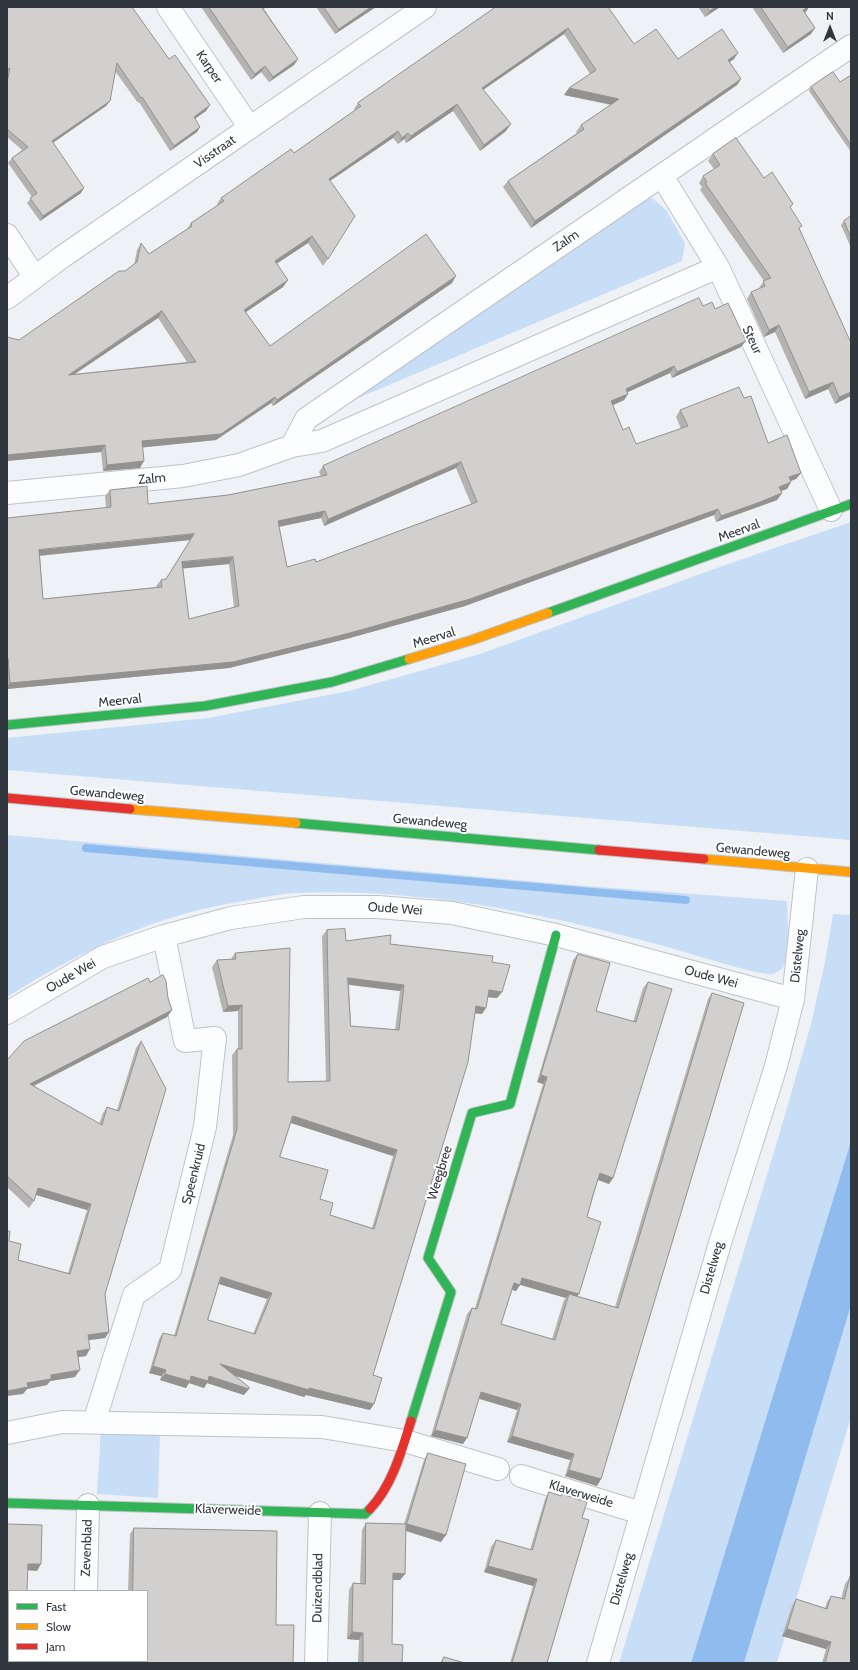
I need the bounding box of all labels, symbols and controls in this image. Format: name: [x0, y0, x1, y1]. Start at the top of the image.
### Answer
north arrow: [810, 8, 850, 48]
text: N: [826, 9, 834, 23]
street label: Karper: [193, 48, 225, 86]
street label: Visstraat: [191, 132, 239, 172]
street label: Zalm: [550, 227, 582, 255]
street label: Steur: [739, 323, 765, 357]
street label: Zalm: [138, 470, 166, 488]
street label: Meerval: [716, 516, 762, 546]
street label: Meerval: [411, 624, 457, 652]
street label: Meerval: [98, 691, 142, 711]
street label: Gewandeweg: [69, 783, 145, 805]
street label: Gewandeweg: [392, 811, 468, 833]
street label: Gewandeweg: [715, 840, 791, 862]
street label: Oude Wei: [367, 899, 423, 919]
street label: Distelweg: [787, 928, 809, 984]
street label: Oude Wei: [43, 956, 99, 996]
street label: Oude Wei: [683, 962, 739, 992]
street label: Speenkruid: [179, 1142, 209, 1206]
street label: Weegbree: [424, 1144, 456, 1202]
street label: Distelweg: [697, 1240, 727, 1296]
street label: Klaverweide: [547, 1477, 615, 1511]
street label: Klaverweide: [195, 1501, 261, 1519]
street label: Zevenblad: [78, 1519, 96, 1577]
street label: Distelweg: [607, 1551, 637, 1607]
street label: Duizendblad: [310, 1553, 326, 1623]
legend: [8, 1590, 148, 1662]
text: Fast: [46, 1599, 66, 1614]
text: Slow: [46, 1619, 71, 1634]
text: Jam: [46, 1639, 65, 1654]

